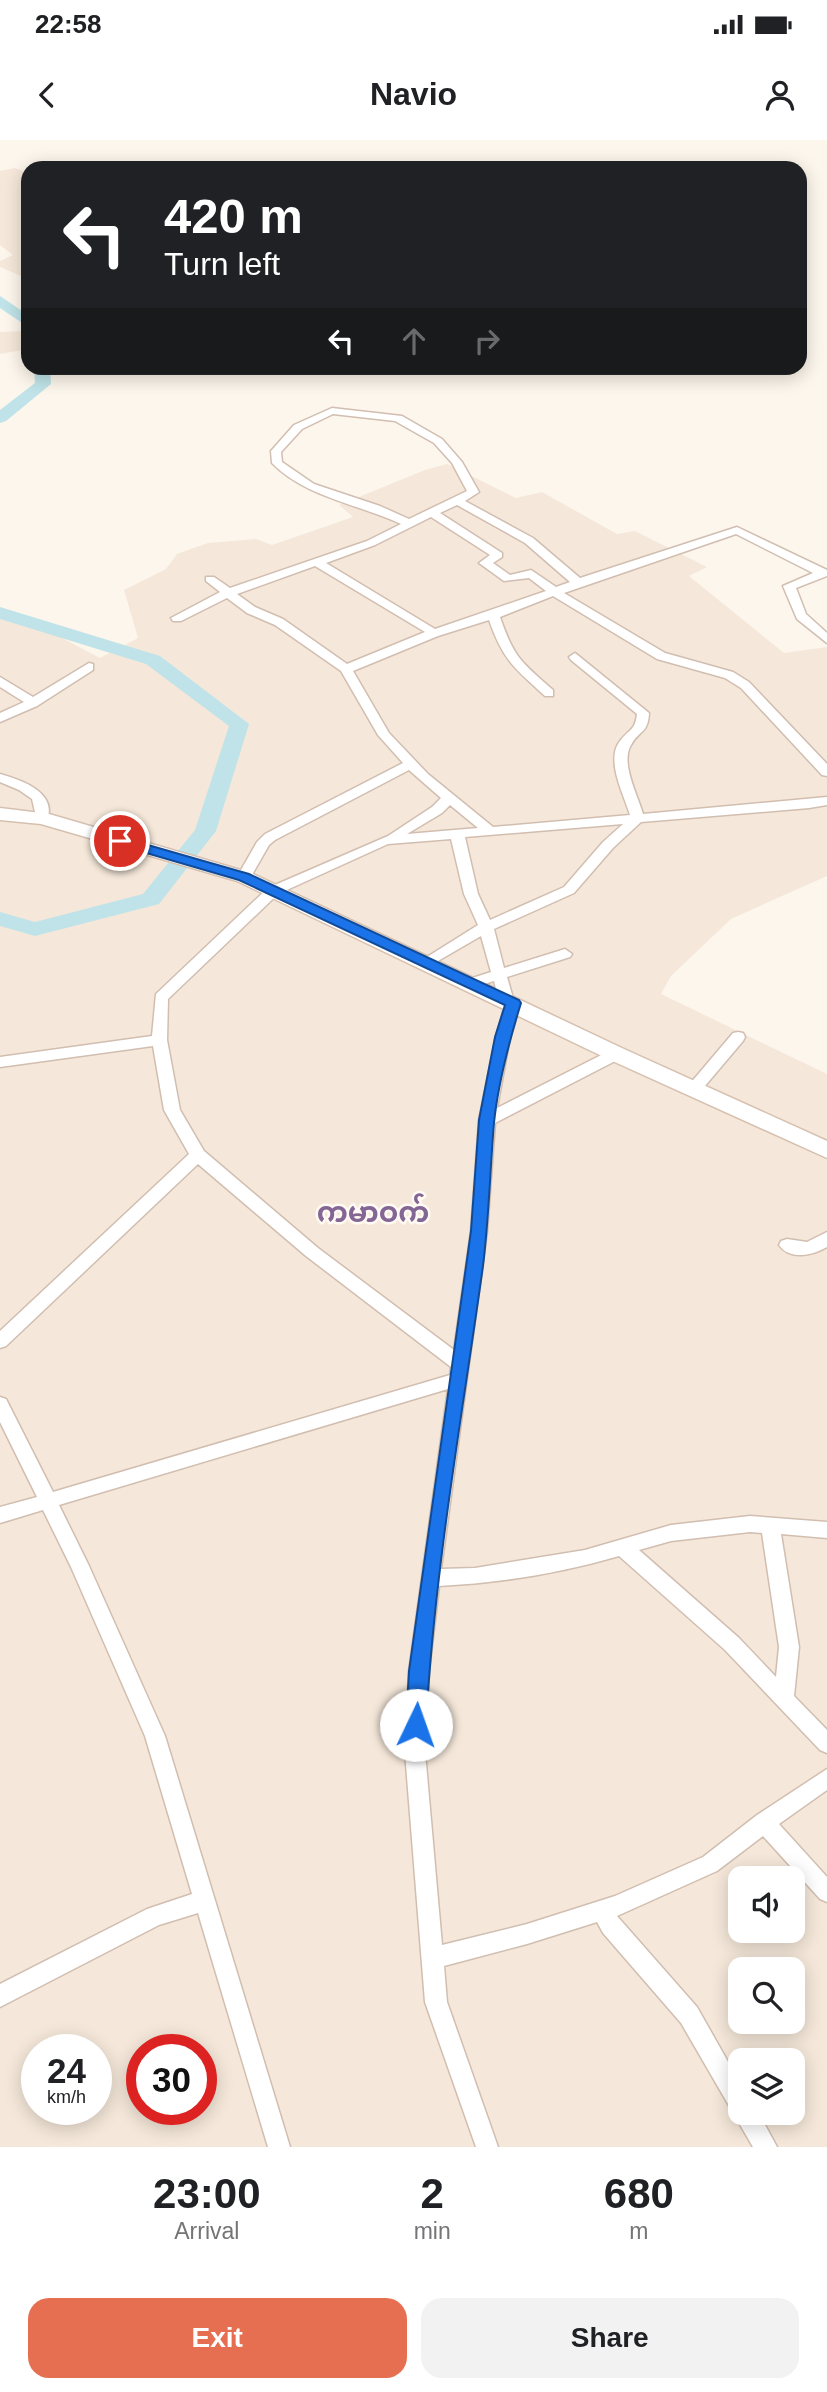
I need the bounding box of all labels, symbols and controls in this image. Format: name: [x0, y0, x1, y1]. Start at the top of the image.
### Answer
text: 22:58: [35, 9, 102, 39]
icon: back: [28, 76, 66, 114]
text: Navio: [370, 76, 457, 112]
icon: person: [761, 76, 799, 114]
icon: left: [49, 189, 140, 280]
text: 420 m: [164, 189, 303, 243]
text: Turn left: [164, 246, 280, 282]
icon: left: [322, 322, 360, 360]
icon: ahead: [395, 322, 433, 360]
icon: right: [468, 322, 506, 360]
pin: [90, 811, 150, 871]
icon: arrive: [101, 822, 139, 860]
district label: ကမာဝက်: [317, 1193, 429, 1228]
position arrow: [379, 1688, 453, 1762]
map controls: [728, 1866, 805, 2125]
button: sound: [728, 1866, 805, 1943]
button: search: [728, 1957, 805, 2034]
speed limit sign: 30: [126, 2034, 217, 2125]
button: layers: [728, 2048, 805, 2125]
text: 24: [47, 2051, 86, 2090]
text: km/h: [47, 2087, 86, 2107]
text: 23:00: [153, 2170, 261, 2217]
text: 2: [420, 2170, 444, 2217]
text: 680: [604, 2170, 674, 2217]
text: Arrival: [174, 2218, 239, 2244]
text: min: [414, 2218, 451, 2244]
text: m: [629, 2218, 648, 2244]
button: Exit: [28, 2298, 407, 2378]
button: Share: [421, 2298, 799, 2378]

